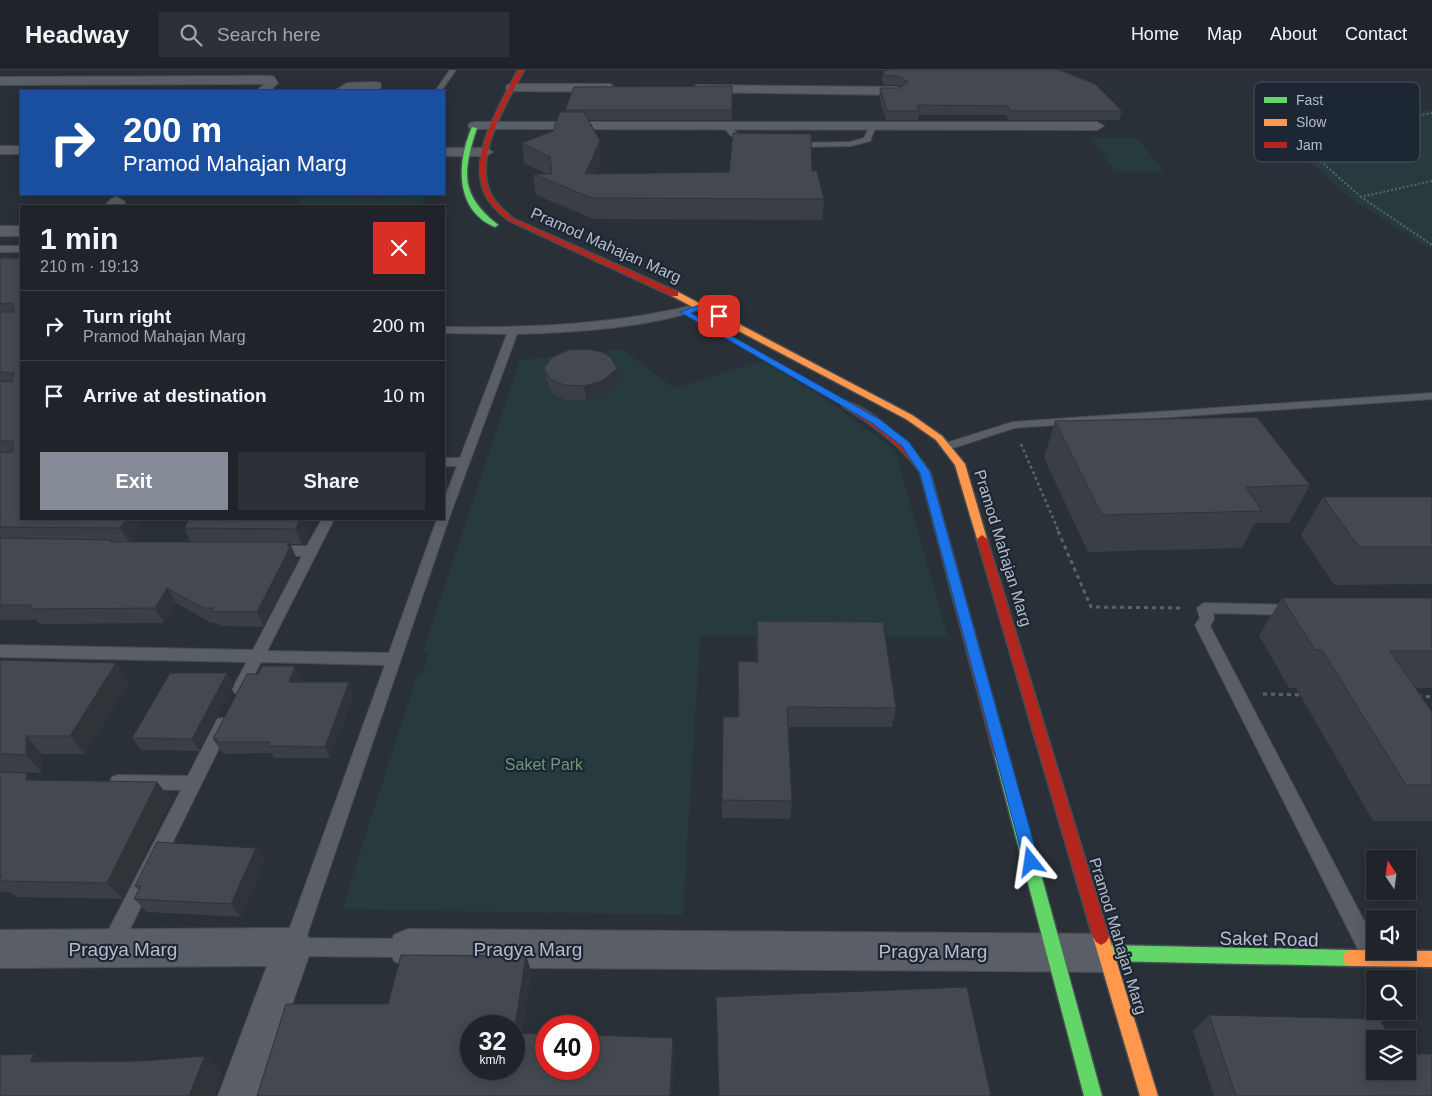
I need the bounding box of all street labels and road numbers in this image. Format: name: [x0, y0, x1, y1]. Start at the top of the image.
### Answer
street label: Pramod Mahajan Marg: [528, 204, 684, 286]
street label: Pramod Mahajan Marg: [971, 468, 1035, 628]
street label: Pramod Mahajan Marg: [1086, 856, 1150, 1016]
street label: Saket Road: [1219, 928, 1319, 950]
street label: Pragya Marg: [69, 939, 177, 960]
street label: Pragya Marg: [474, 939, 582, 960]
street label: Pragya Marg: [879, 941, 987, 962]

